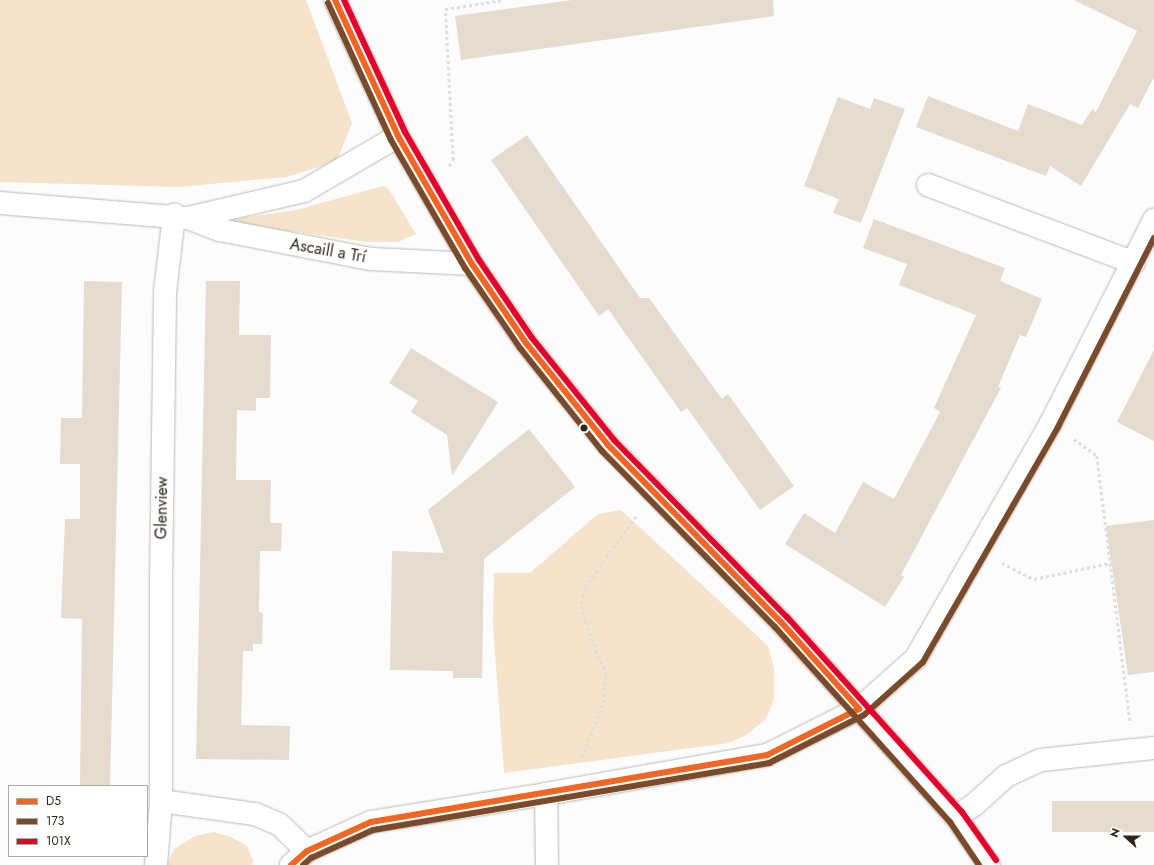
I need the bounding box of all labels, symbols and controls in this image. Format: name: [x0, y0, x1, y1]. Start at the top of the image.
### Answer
street label: Ascaill a Trí: [288, 235, 368, 267]
unlabelled marker: [579, 423, 589, 433]
street label: Glenview: [152, 476, 172, 540]
legend: [8, 785, 148, 857]
text: D5: [46, 792, 61, 810]
text: 173: [46, 812, 64, 830]
north arrow: [1106, 817, 1146, 857]
text: N: [1106, 826, 1124, 840]
text: 101X: [46, 832, 71, 850]

